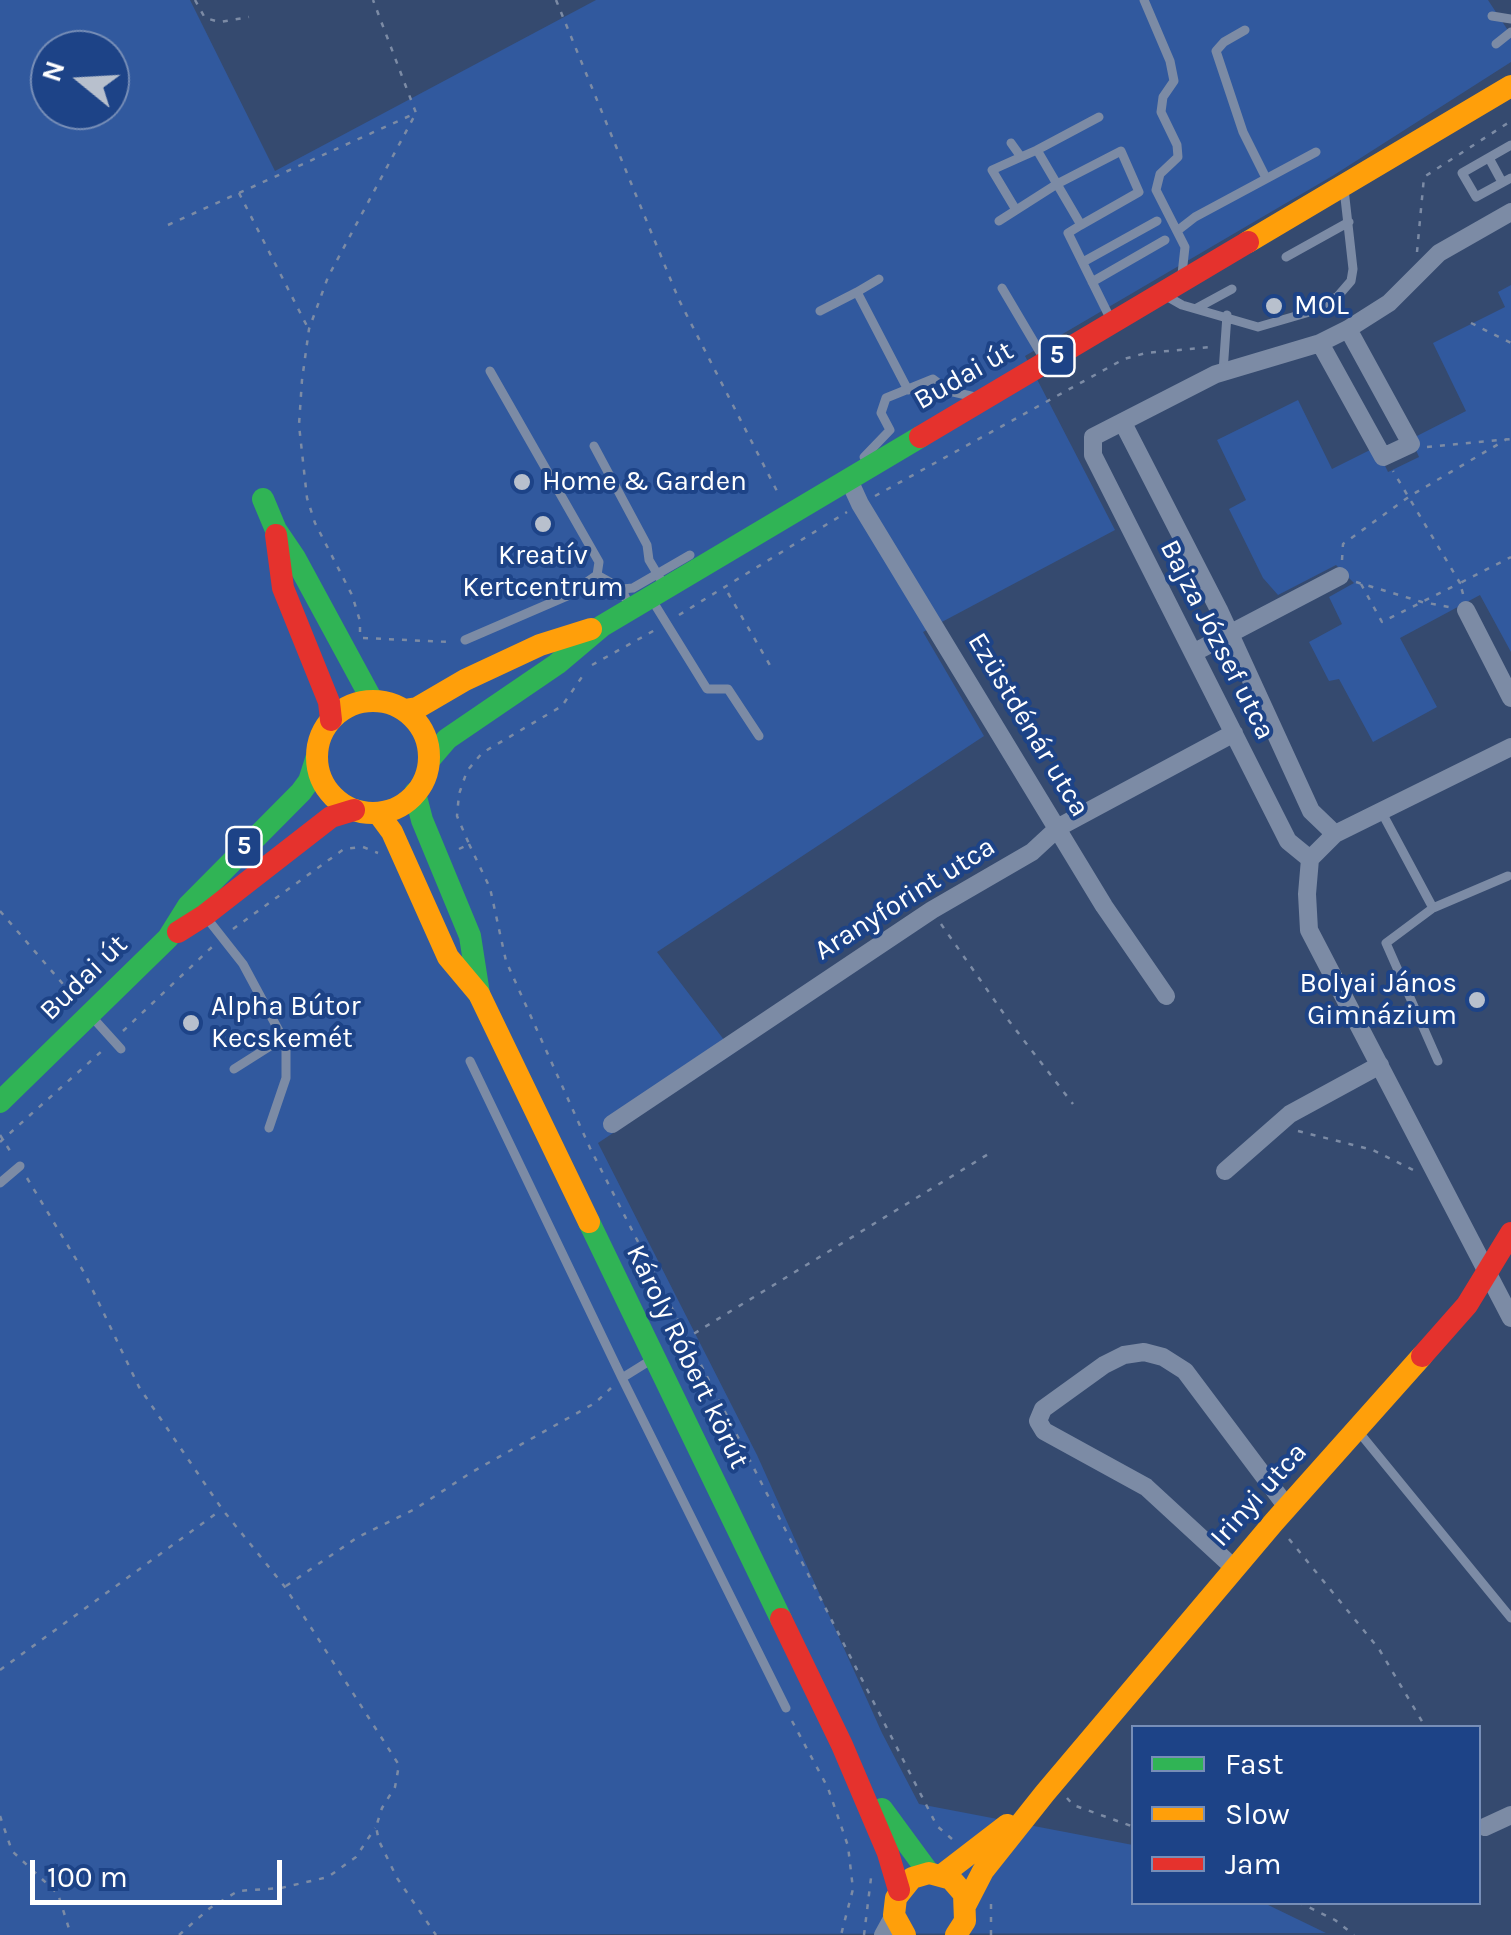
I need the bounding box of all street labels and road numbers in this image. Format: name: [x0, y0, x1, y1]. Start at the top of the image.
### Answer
street label: Budai út: [908, 334, 1020, 418]
road number: 5: [1040, 336, 1074, 376]
street label: Bajza József utca: [1152, 535, 1282, 745]
street label: Ezüstdénár utca: [960, 627, 1096, 823]
road number: 5: [226, 827, 262, 867]
street label: Aranyforint utca: [809, 830, 1001, 968]
street label: Budai út: [33, 928, 135, 1028]
street label: Károly Róbert körút: [618, 1240, 756, 1474]
street label: Irinyi utca: [1203, 1436, 1315, 1554]

